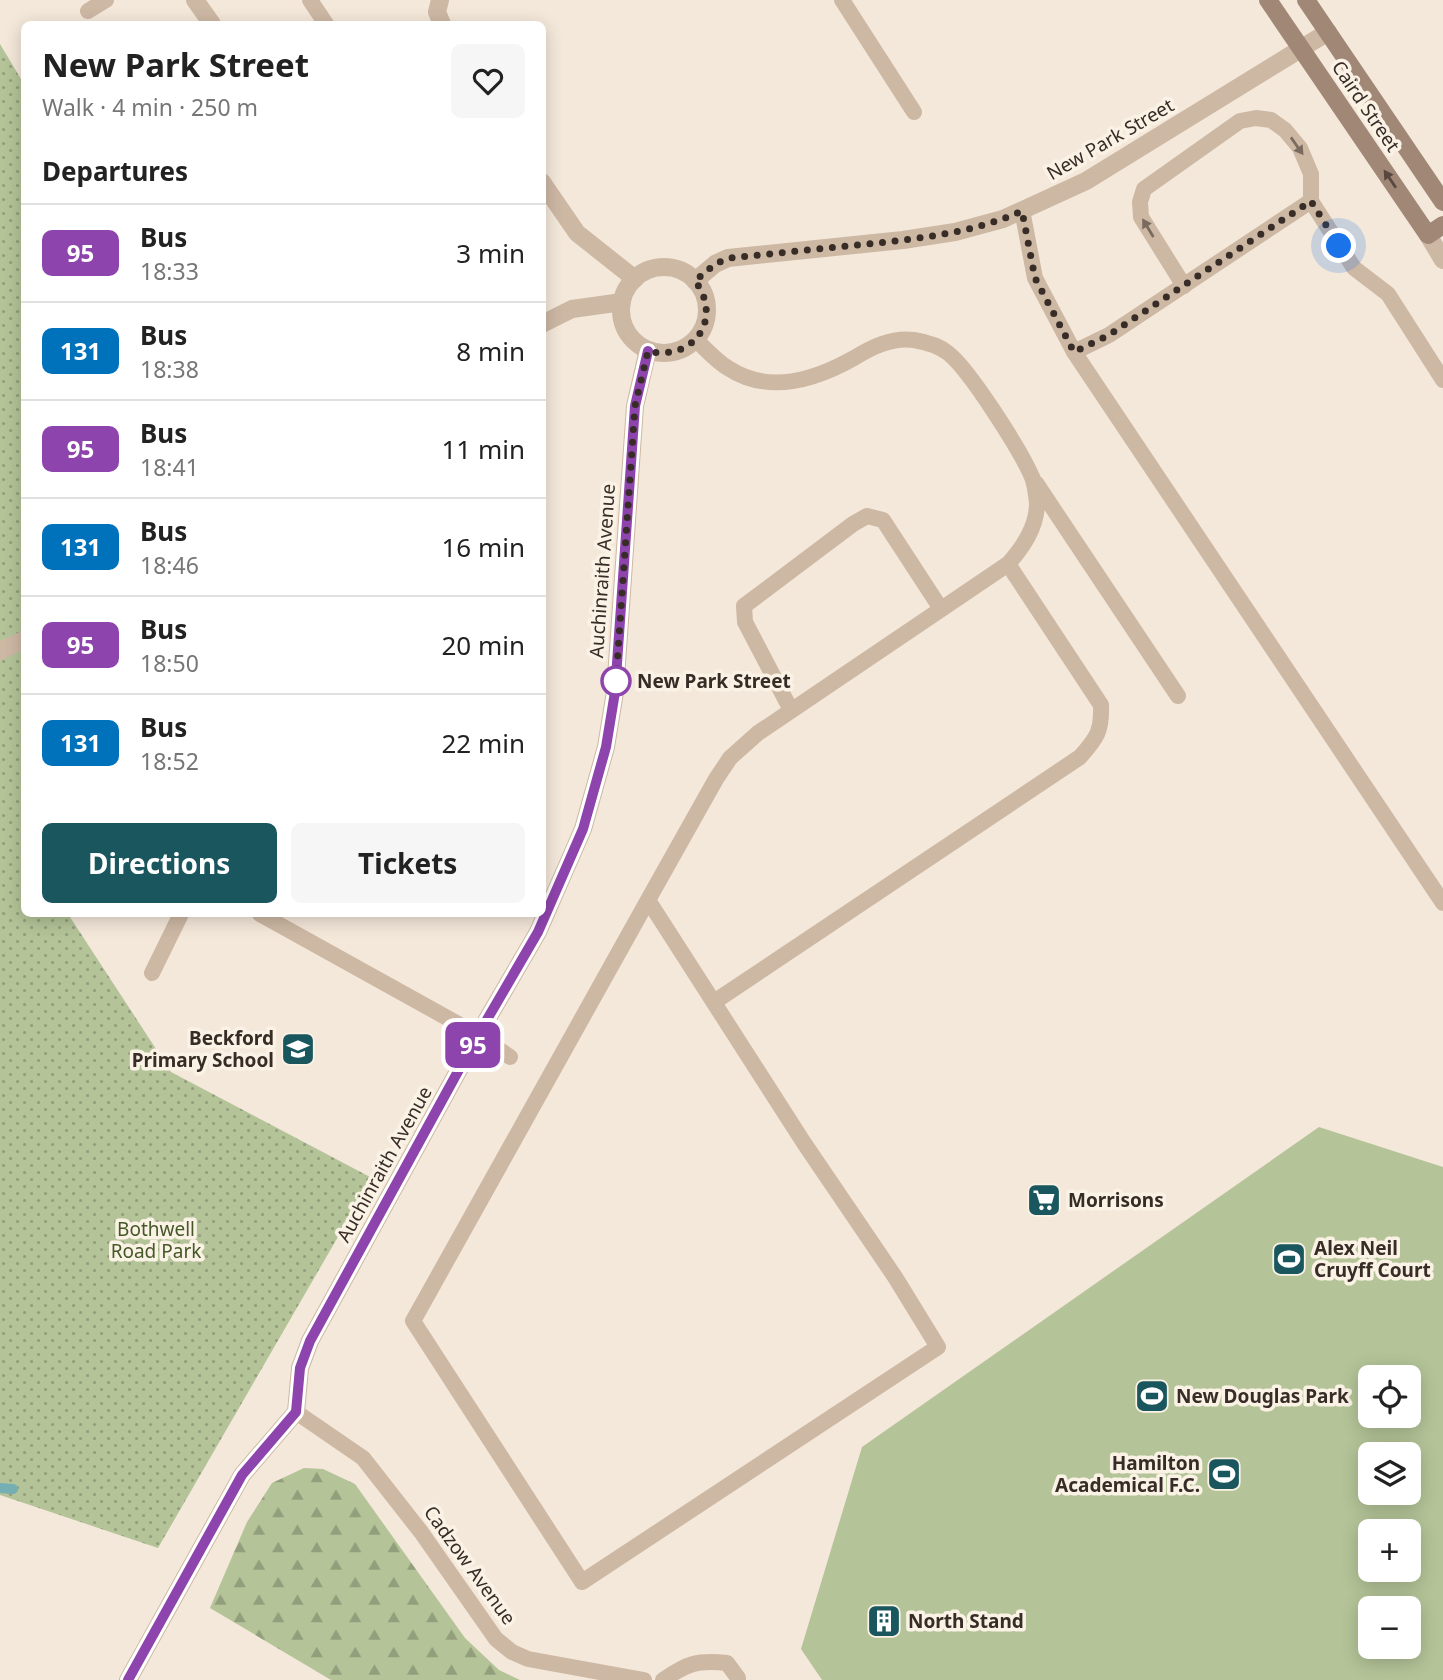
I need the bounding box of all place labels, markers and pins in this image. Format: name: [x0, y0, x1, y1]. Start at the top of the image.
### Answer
marker: New Park Street: [601, 666, 631, 696]
place label: New Park Street: [637, 668, 791, 694]
place label: Beckford Primary School: [132, 1025, 274, 1073]
school or university icon: Beckford Primary School: [279, 1030, 317, 1068]
supermarket icon: Morrisons: [1025, 1181, 1063, 1219]
place label: Morrisons: [1068, 1187, 1164, 1213]
place label: Alex Neil Cruyff Court: [1314, 1235, 1431, 1283]
sports icon: Alex Neil Cruyff Court: [1270, 1240, 1308, 1278]
sports icon: New Douglas Park: [1133, 1377, 1171, 1415]
place label: New Douglas Park: [1176, 1383, 1349, 1409]
place label: Hamilton Academical F.C.: [1055, 1450, 1200, 1498]
sports icon: Hamilton Academical F.C.: [1205, 1455, 1243, 1493]
building icon: North Stand: [865, 1602, 903, 1640]
place label: North Stand: [908, 1608, 1024, 1634]

